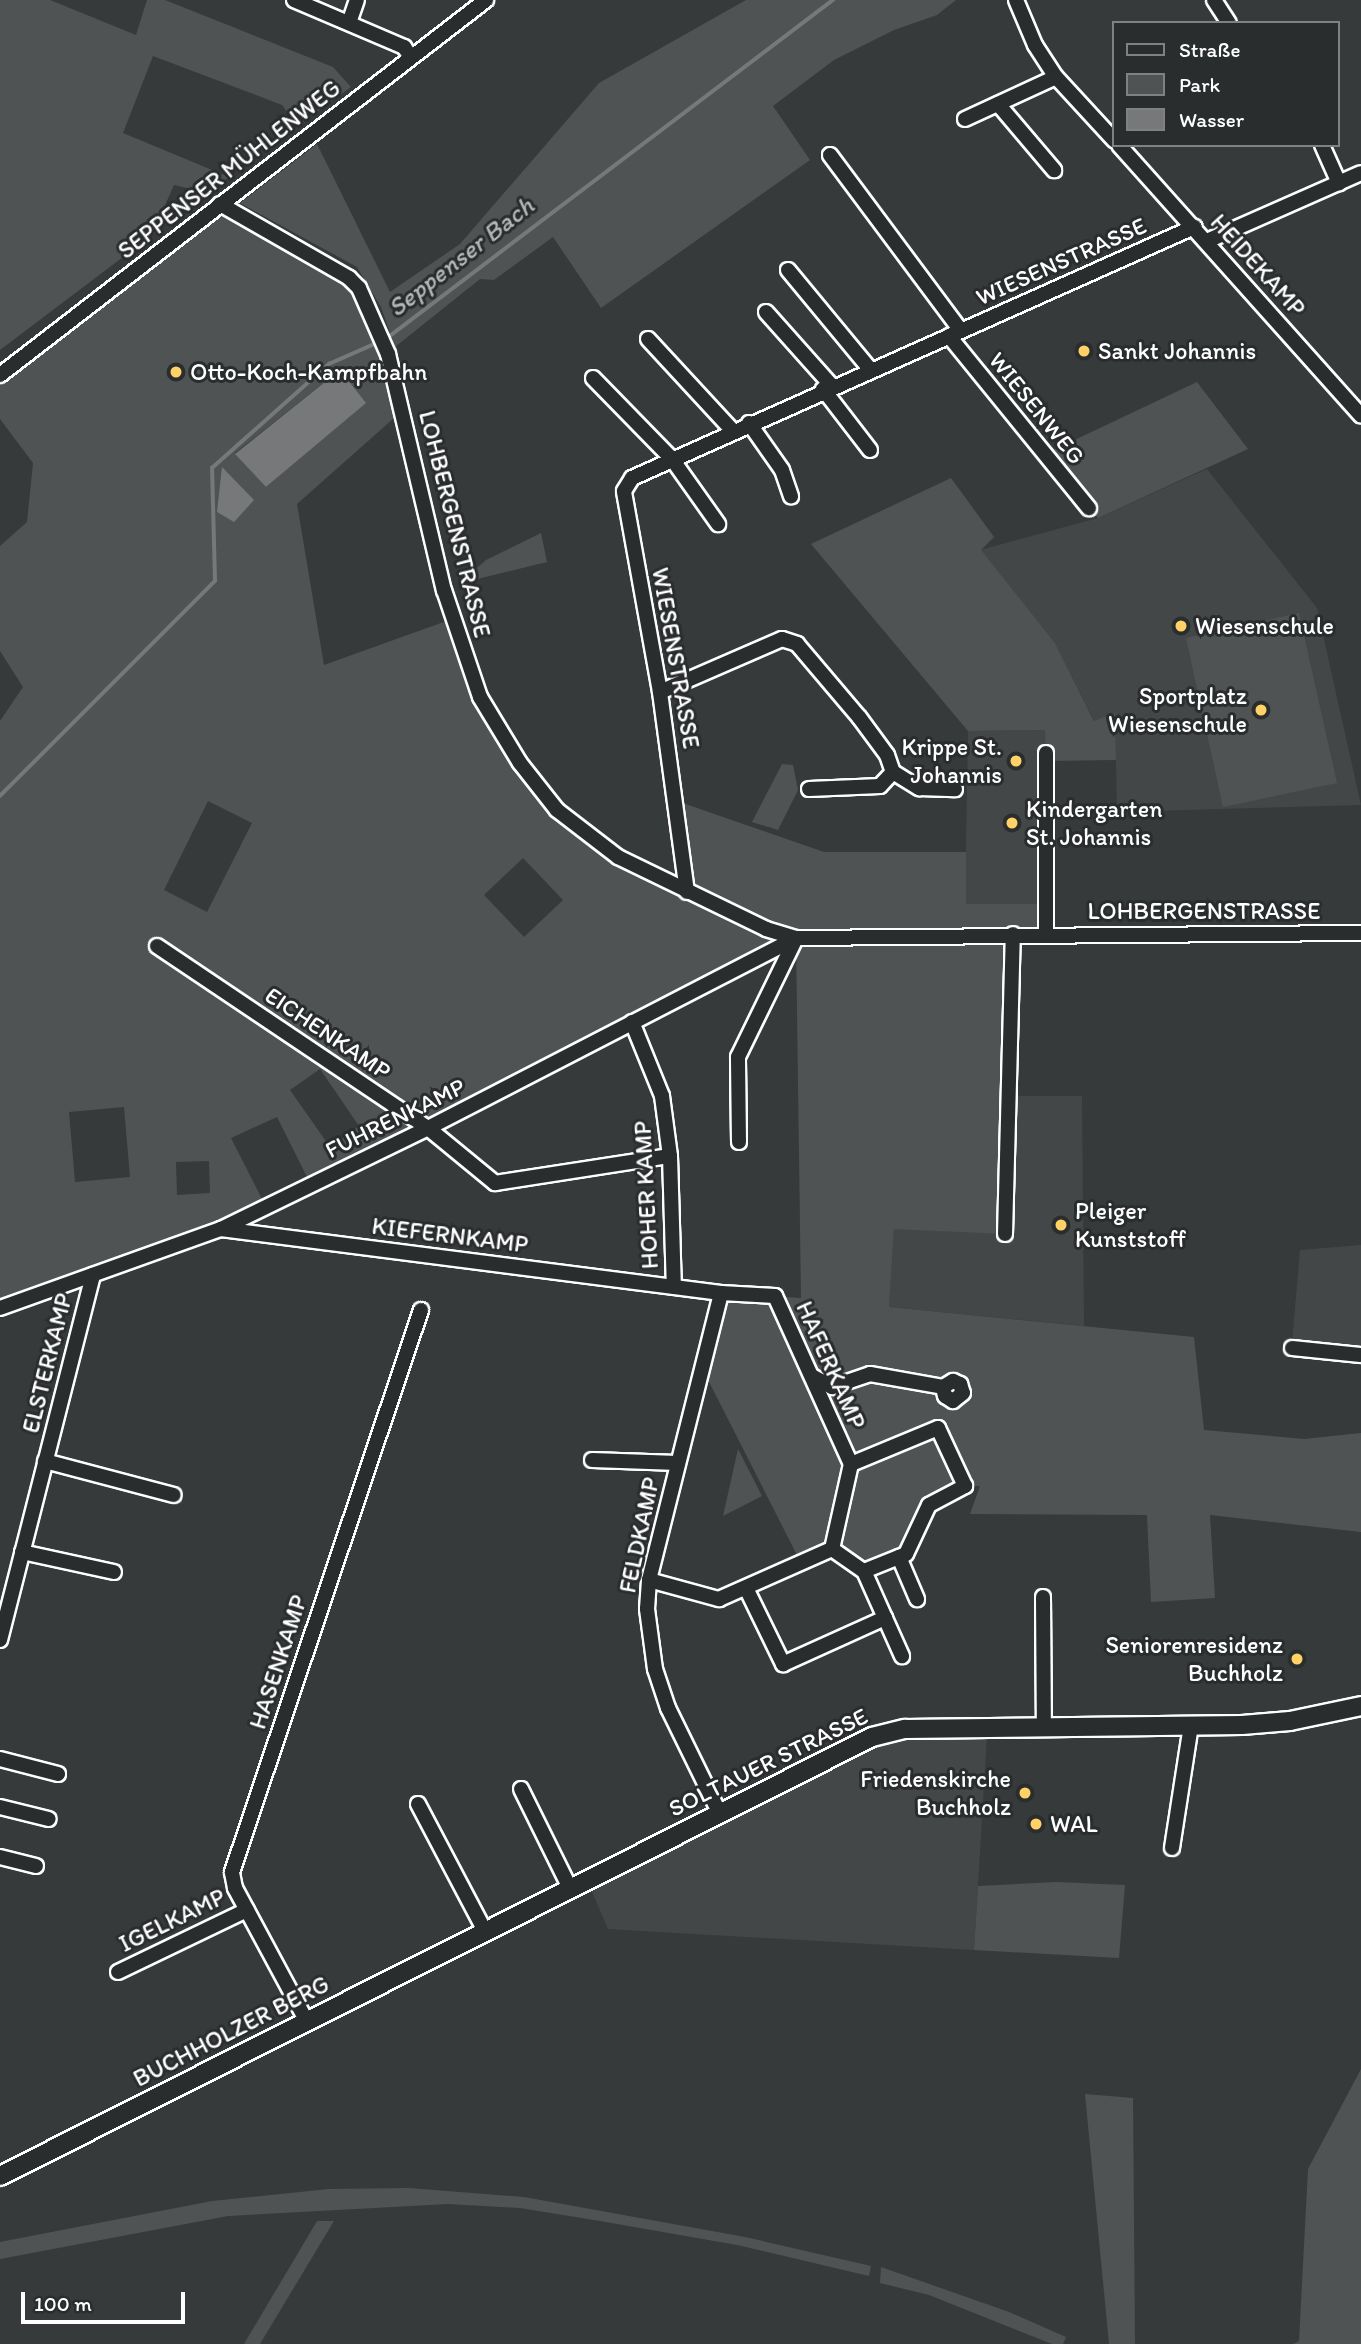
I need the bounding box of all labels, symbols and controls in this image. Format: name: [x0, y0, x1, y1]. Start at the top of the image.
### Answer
legend: [1112, 21, 1340, 147]
text: Straße: [1179, 37, 1240, 62]
text: Park: [1179, 72, 1220, 97]
street label: SEPPENSER MÜHLENWEG: [112, 73, 346, 265]
text: Wasser: [1179, 107, 1244, 132]
water label: Seppenser Bach: [382, 190, 540, 324]
street label: HEIDEKAMP: [1205, 208, 1311, 322]
street label: WIESENSTRASSE: [971, 211, 1151, 311]
place label: Sankt Johannis: [1098, 337, 1256, 365]
marker: Sankt Johannis: [1076, 343, 1092, 359]
street label: WIESENWEG: [983, 346, 1091, 470]
place label: Otto-Koch-Kampfbahn: [190, 358, 427, 386]
marker: Otto-Koch-Kampfbahn: [168, 364, 184, 380]
street label: LOHBERGENSTRASSE: [413, 407, 497, 641]
street label: WIESENSTRASSE: [646, 565, 706, 751]
place label: Wiesenschule: [1195, 612, 1334, 640]
marker: Wiesenschule: [1173, 618, 1189, 634]
place label: Sportplatz Wiesenschule: [1108, 682, 1247, 738]
marker: Sportplatz Wiesenschule: [1253, 702, 1269, 718]
place label: Krippe St. Johannis: [902, 733, 1002, 789]
marker: Krippe St. Johannis: [1008, 753, 1024, 769]
place label: Kindergarten St. Johannis: [1026, 795, 1163, 851]
marker: Kindergarten St. Johannis: [1004, 815, 1020, 831]
street label: LOHBERGENSTRASSE: [1087, 897, 1321, 925]
street label: EICHENKAMP: [260, 980, 396, 1086]
street label: FUHRENKAMP: [320, 1072, 470, 1164]
street label: HOHER KAMP: [628, 1120, 664, 1270]
place label: Pleiger Kunststoff: [1075, 1197, 1186, 1253]
street label: KIEFERNKAMP: [370, 1211, 530, 1259]
marker: Pleiger Kunststoff: [1053, 1217, 1069, 1233]
street label: ELSTERKAMP: [16, 1290, 78, 1436]
street label: HAFERKAMP: [790, 1297, 872, 1433]
street label: FELDKAMP: [613, 1474, 665, 1596]
street label: HASENKAMP: [243, 1591, 313, 1733]
place label: Seniorenresidenz Buchholz: [1105, 1631, 1283, 1687]
marker: Seniorenresidenz Buchholz: [1289, 1651, 1305, 1667]
street label: SOLTAUER STRASSE: [664, 1701, 872, 1823]
place label: Friedenskirche Buchholz: [860, 1765, 1011, 1821]
marker: Friedenskirche Buchholz: [1017, 1785, 1033, 1801]
place label: WAL: [1050, 1810, 1098, 1838]
marker: WAL: [1028, 1816, 1044, 1832]
street label: IGELKAMP: [114, 1882, 230, 1958]
street label: BUCHHOLZER BERG: [128, 1969, 334, 2093]
scale bar: [24, 2278, 189, 2322]
text: 100 m: [34, 2291, 92, 2316]

